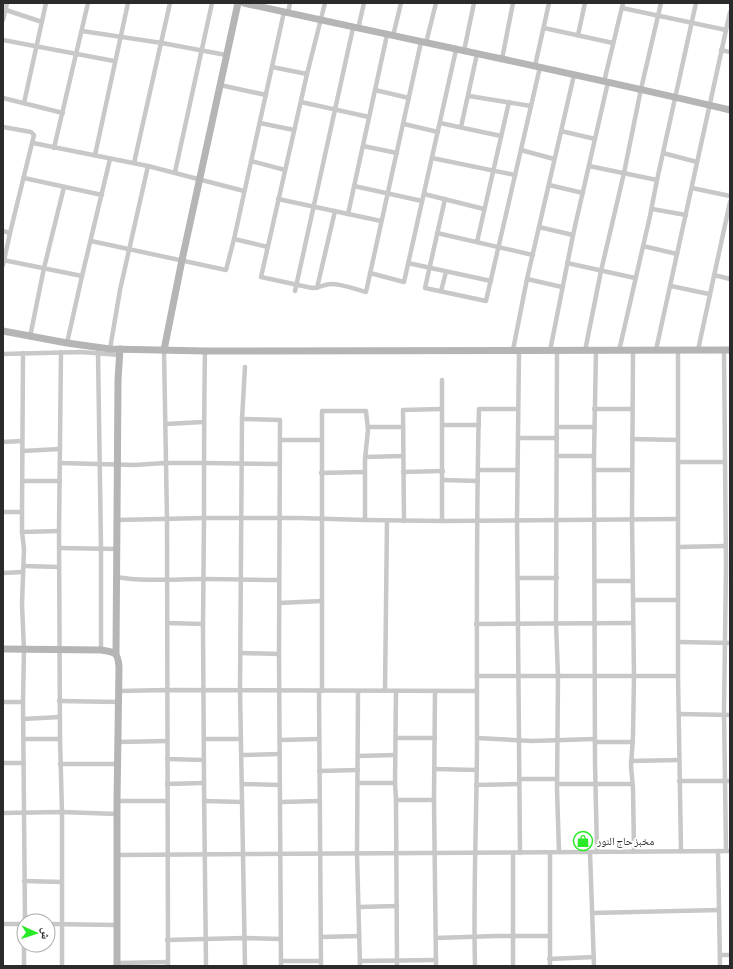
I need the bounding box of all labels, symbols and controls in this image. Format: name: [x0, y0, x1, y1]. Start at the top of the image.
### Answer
shop icon: مخبز حاج النور: [572, 830, 594, 852]
place label: مخبز حاج النور: [596, 835, 654, 848]
north arrow: [16, 913, 56, 953]
text: ش: [38, 927, 52, 940]

